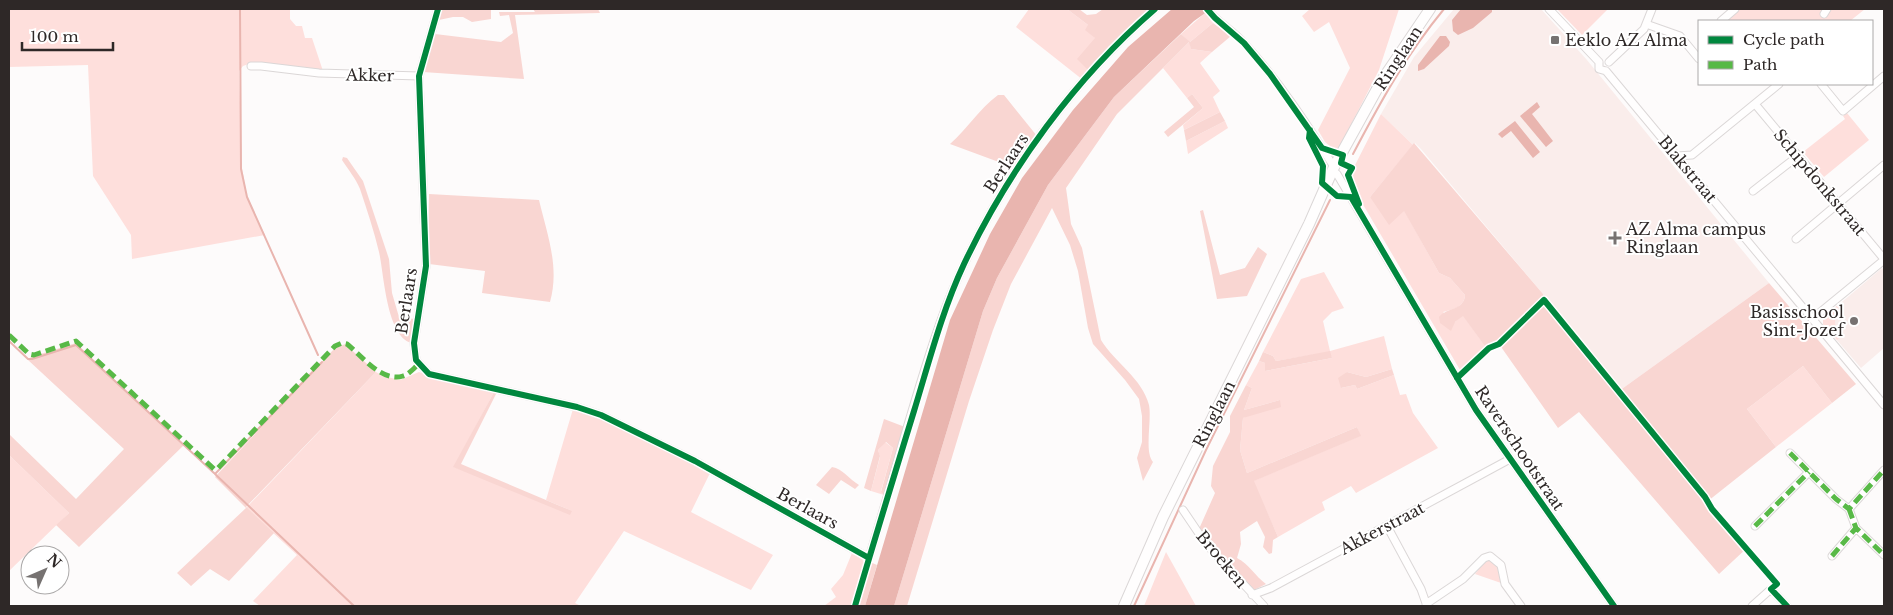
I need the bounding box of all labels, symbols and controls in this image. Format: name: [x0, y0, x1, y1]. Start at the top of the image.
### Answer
scale bar: [22, 20, 114, 52]
legend: [1698, 20, 1873, 85]
street label: Ringlaan: [1370, 22, 1426, 94]
text: 100 m: [30, 27, 79, 46]
place label: Eeklo AZ Alma: [1565, 30, 1688, 50]
text: Cycle path: [1743, 30, 1825, 49]
marker: Eeklo AZ Alma: [1549, 34, 1561, 46]
text: Path: [1743, 55, 1777, 74]
street label: Akker: [345, 65, 395, 85]
street label: Schipdonkstraat: [1770, 125, 1870, 239]
street label: Berlaars: [979, 129, 1033, 197]
street label: Blakstraat: [1654, 132, 1722, 206]
place label: AZ Alma campus Ringlaan: [1625, 219, 1766, 257]
marker: AZ Alma campus Ringlaan: [1608, 231, 1622, 245]
street label: Berlaars: [391, 266, 421, 336]
place label: Basisschool Sint-Jozef: [1750, 302, 1846, 340]
marker: Basisschool Sint-Jozef: [1848, 315, 1860, 327]
street label: Ringlaan: [1189, 377, 1239, 451]
street label: Raverschootstraat: [1471, 382, 1569, 514]
street label: Berlaars: [774, 483, 842, 533]
street label: Akkerstraat: [1335, 497, 1428, 559]
street label: Broeken: [1192, 526, 1252, 592]
north arrow: [20, 545, 70, 595]
text: N: [43, 550, 65, 572]

